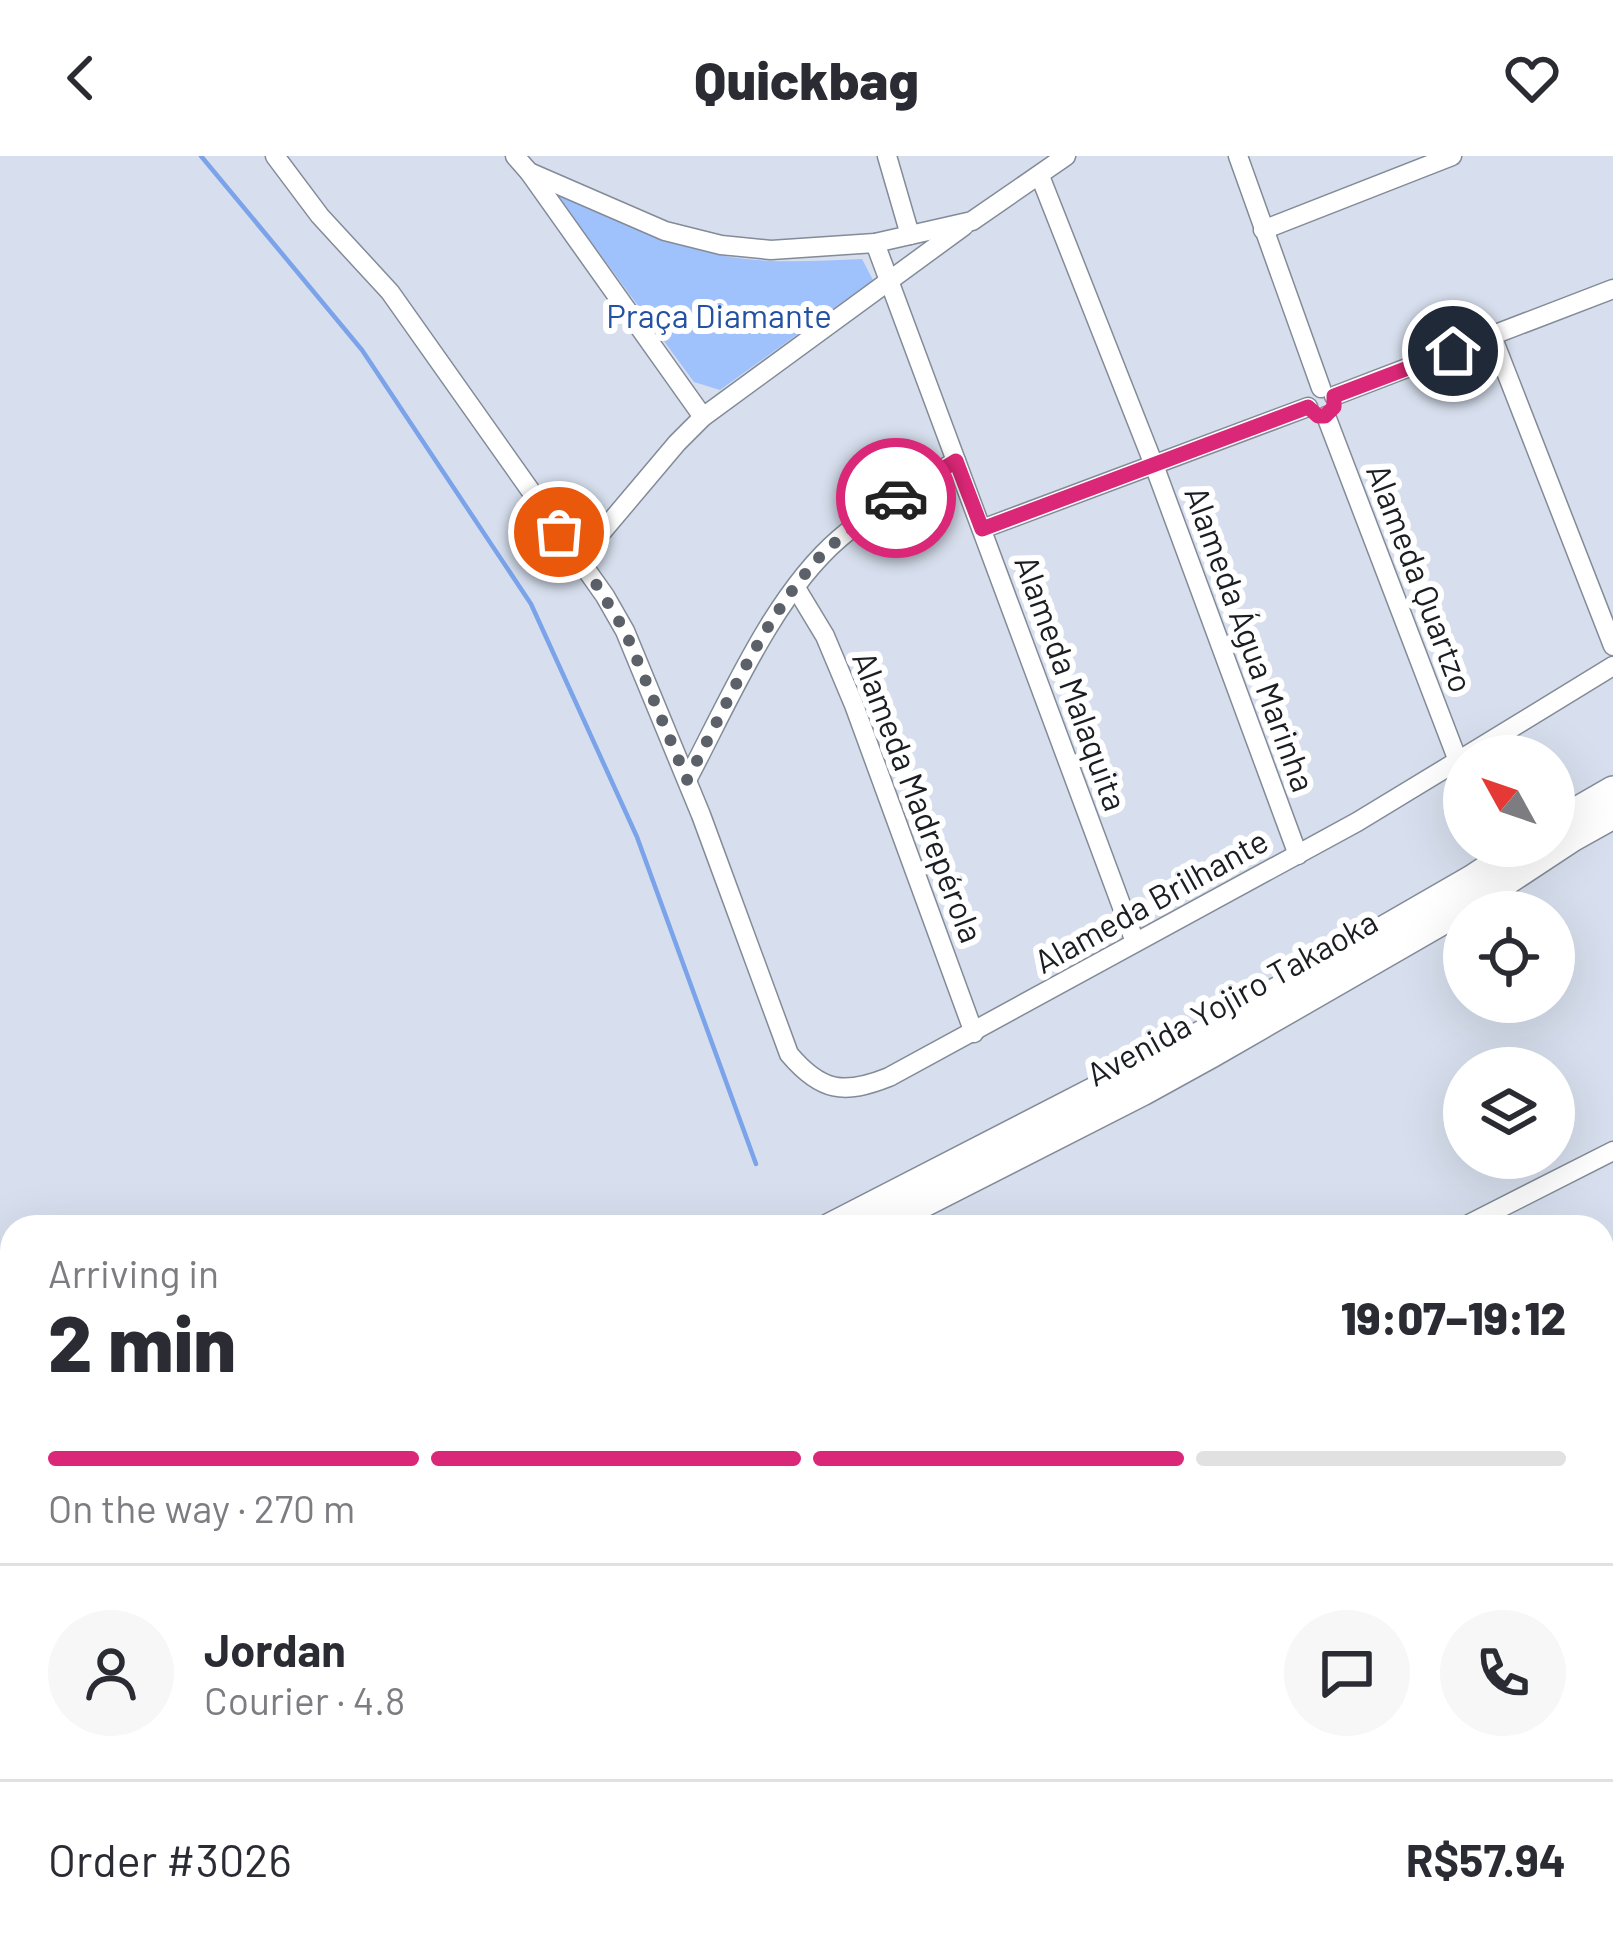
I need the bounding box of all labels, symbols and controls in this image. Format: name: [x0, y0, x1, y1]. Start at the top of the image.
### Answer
icon: back: [48, 45, 114, 111]
icon: heart: [1499, 45, 1565, 111]
text: Quickbag: [694, 46, 919, 111]
park label: Praça Diamante: [606, 295, 832, 335]
pin: [1402, 300, 1504, 402]
icon: home: [1420, 318, 1486, 384]
courier: [836, 438, 956, 558]
street label: Alameda Quartzo: [1359, 458, 1483, 697]
icon: car: [863, 465, 929, 531]
street label: Alameda Água Marinha: [1177, 480, 1325, 797]
pin: [508, 481, 610, 583]
icon: bag: [526, 499, 592, 565]
street label: Alameda Malaquita: [1007, 550, 1137, 816]
street label: Alameda Madrepérola: [845, 646, 993, 948]
north arrow: [1443, 735, 1575, 867]
map controls: [1443, 735, 1575, 1179]
street label: Alameda Brilhante: [1027, 819, 1274, 981]
button: locate: [1443, 891, 1575, 1023]
street label: Avenida Yojiro Takaoka: [1079, 901, 1384, 1094]
button: layers: [1443, 1047, 1575, 1179]
text: Arriving in: [48, 1249, 219, 1296]
text: 19:07–19:12: [1341, 1290, 1566, 1344]
text: 2 min: [48, 1294, 236, 1388]
text: On the way · 270 m: [48, 1484, 355, 1531]
button: person: [48, 1610, 174, 1736]
button: chat: [1284, 1610, 1410, 1736]
button: phone: [1440, 1610, 1566, 1736]
text: Jordan: [204, 1622, 346, 1676]
text: Courier · 4.8: [204, 1676, 405, 1723]
text: Order #3026: [48, 1832, 292, 1886]
text: R$57.94: [1406, 1832, 1566, 1886]

